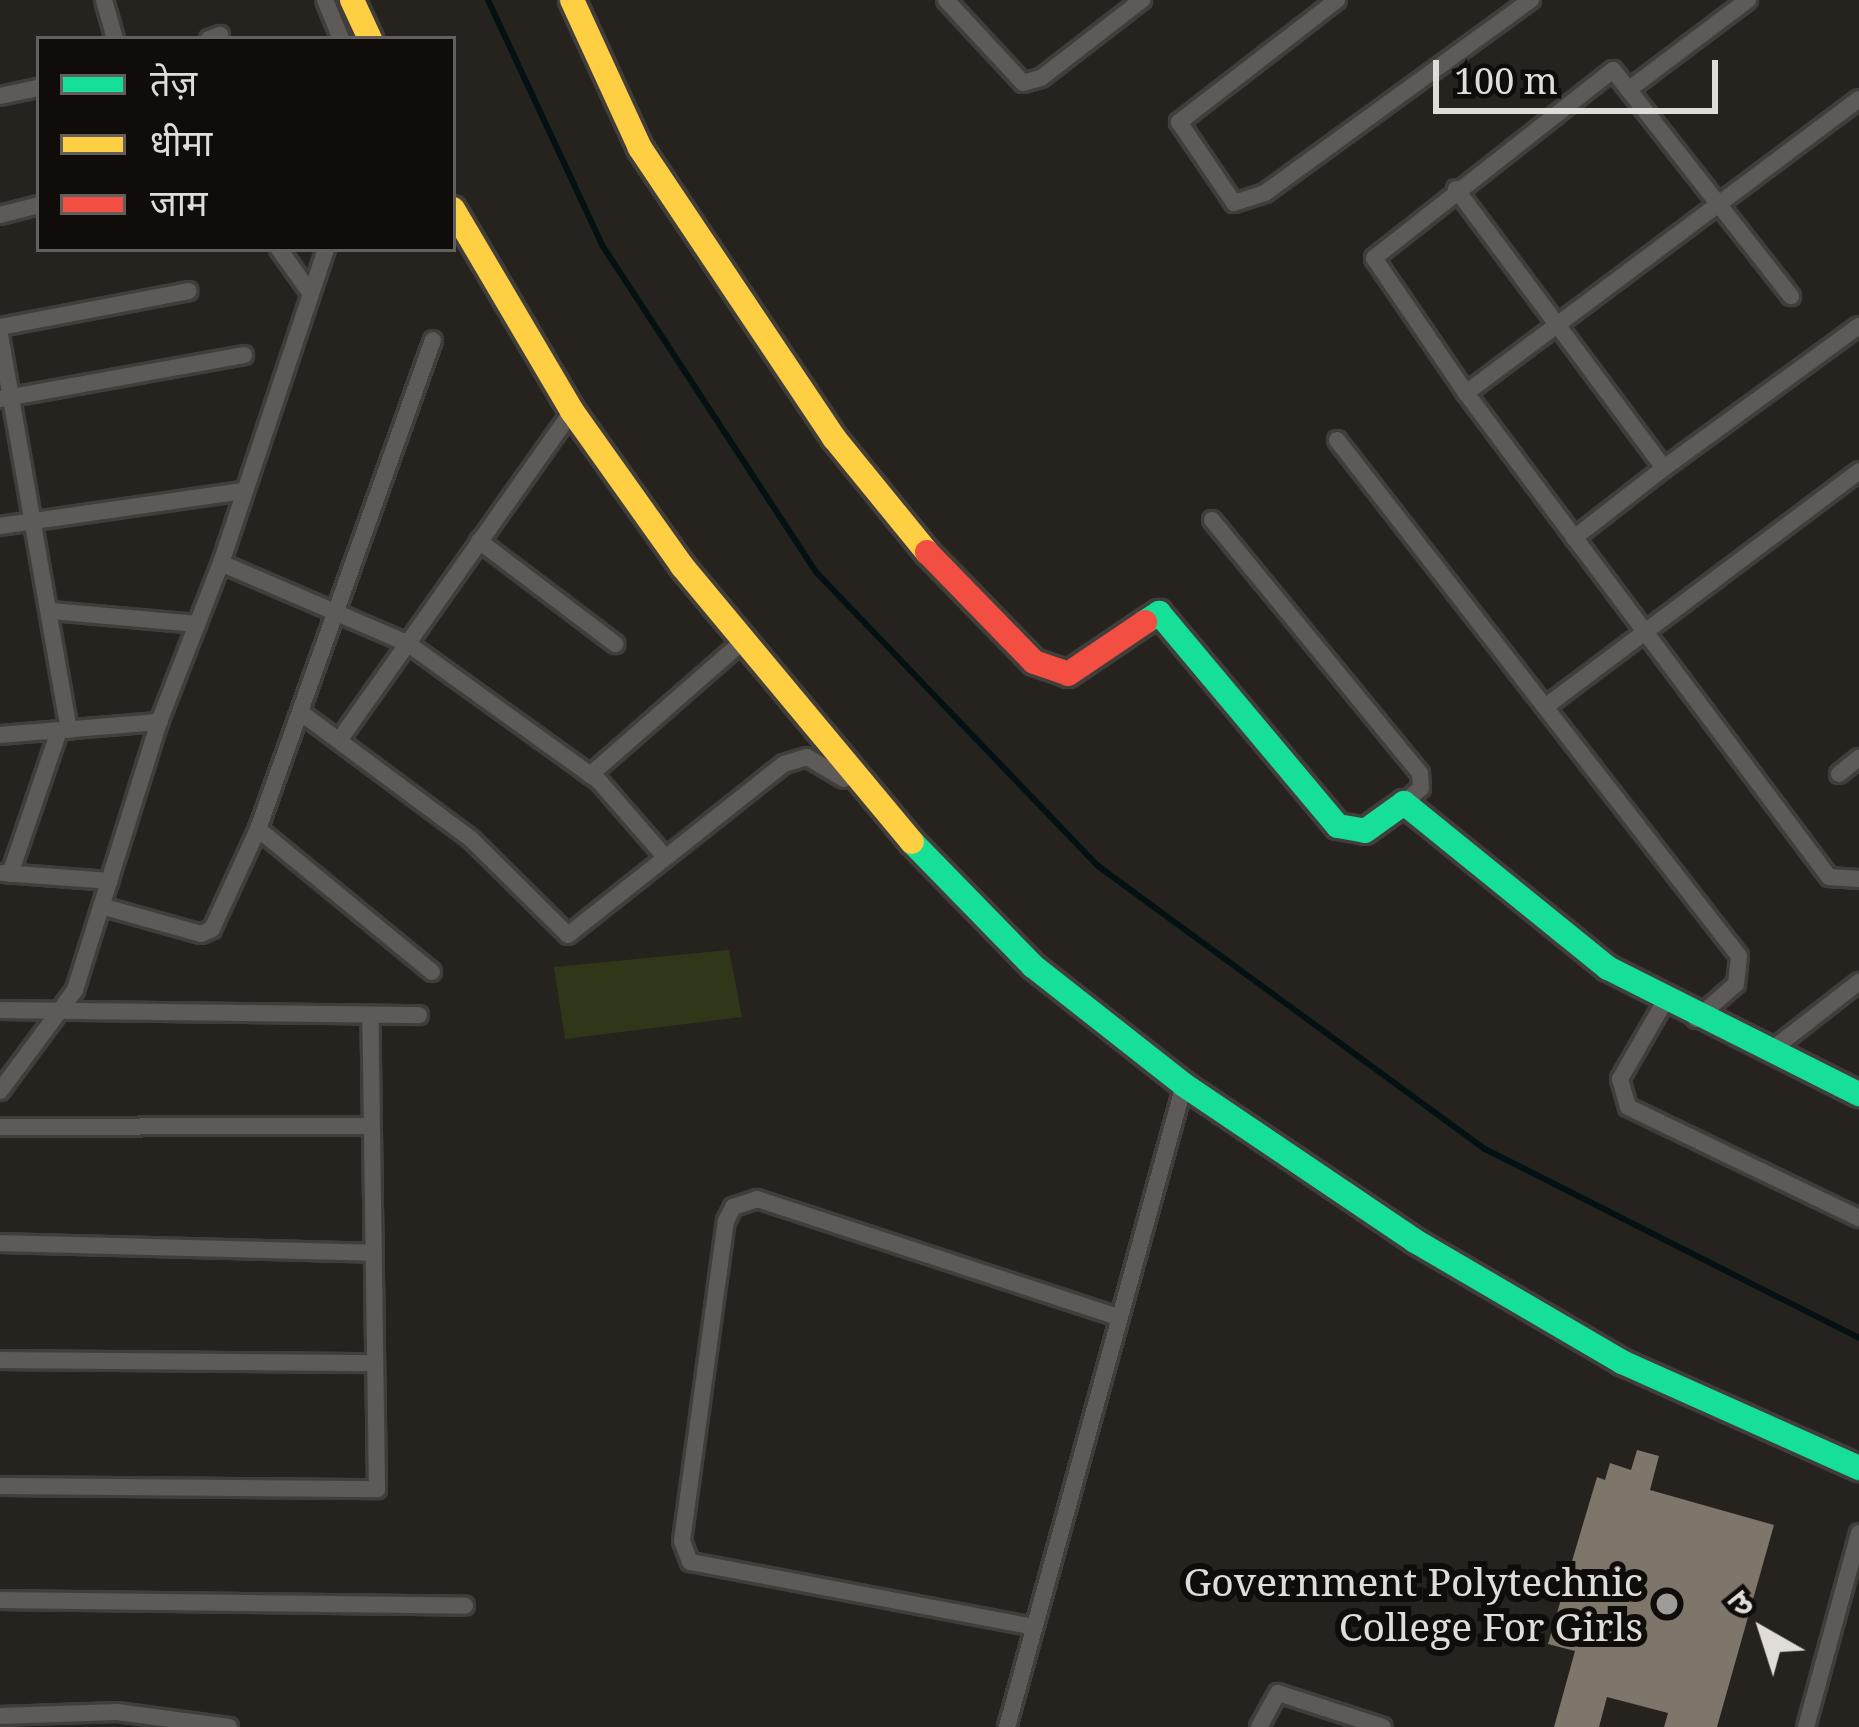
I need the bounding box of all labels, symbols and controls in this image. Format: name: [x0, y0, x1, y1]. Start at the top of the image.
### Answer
legend: [36, 36, 456, 252]
scale bar: [1439, 36, 1724, 110]
text: 100 m: [1454, 56, 1558, 105]
text: तेज़: [150, 58, 197, 107]
text: धीमा: [150, 118, 212, 167]
text: जाम: [150, 178, 208, 227]
place label: Government Polytechnic College For Girls: [1183, 1559, 1643, 1650]
north arrow: [1703, 1571, 1823, 1691]
text: उ: [1718, 1579, 1762, 1626]
marker: Government Polytechnic College For Girls: [1654, 1591, 1680, 1617]

